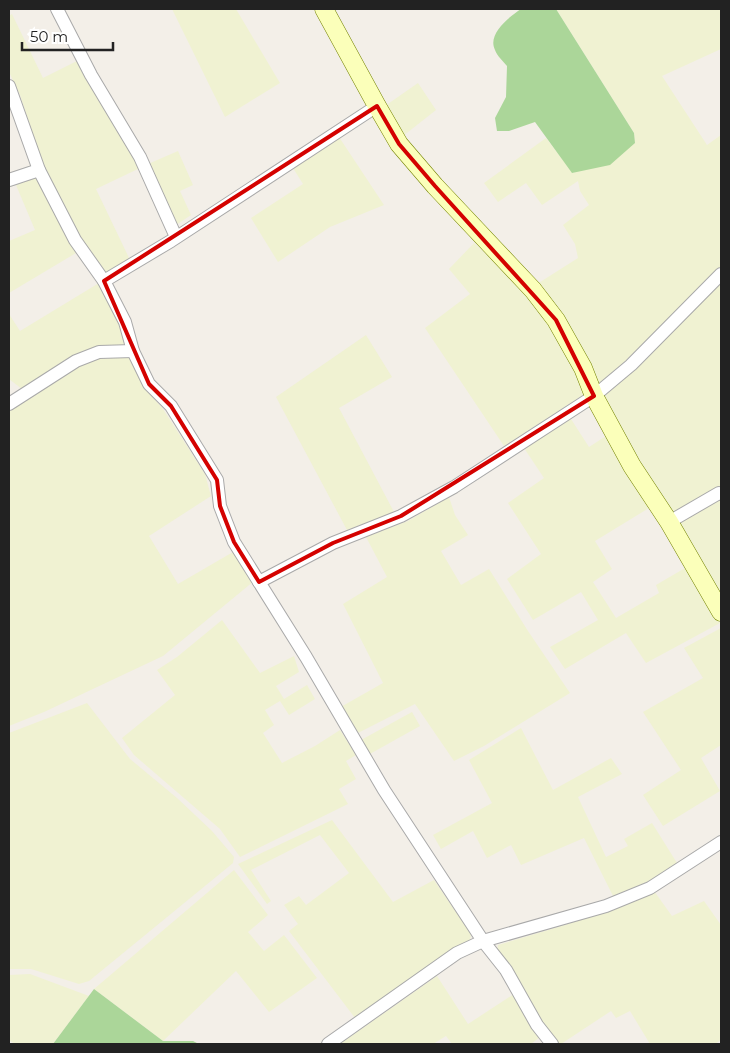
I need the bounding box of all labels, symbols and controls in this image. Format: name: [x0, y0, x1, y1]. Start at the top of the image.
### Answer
scale bar: [22, 20, 114, 52]
text: 50 m: [30, 27, 68, 46]

